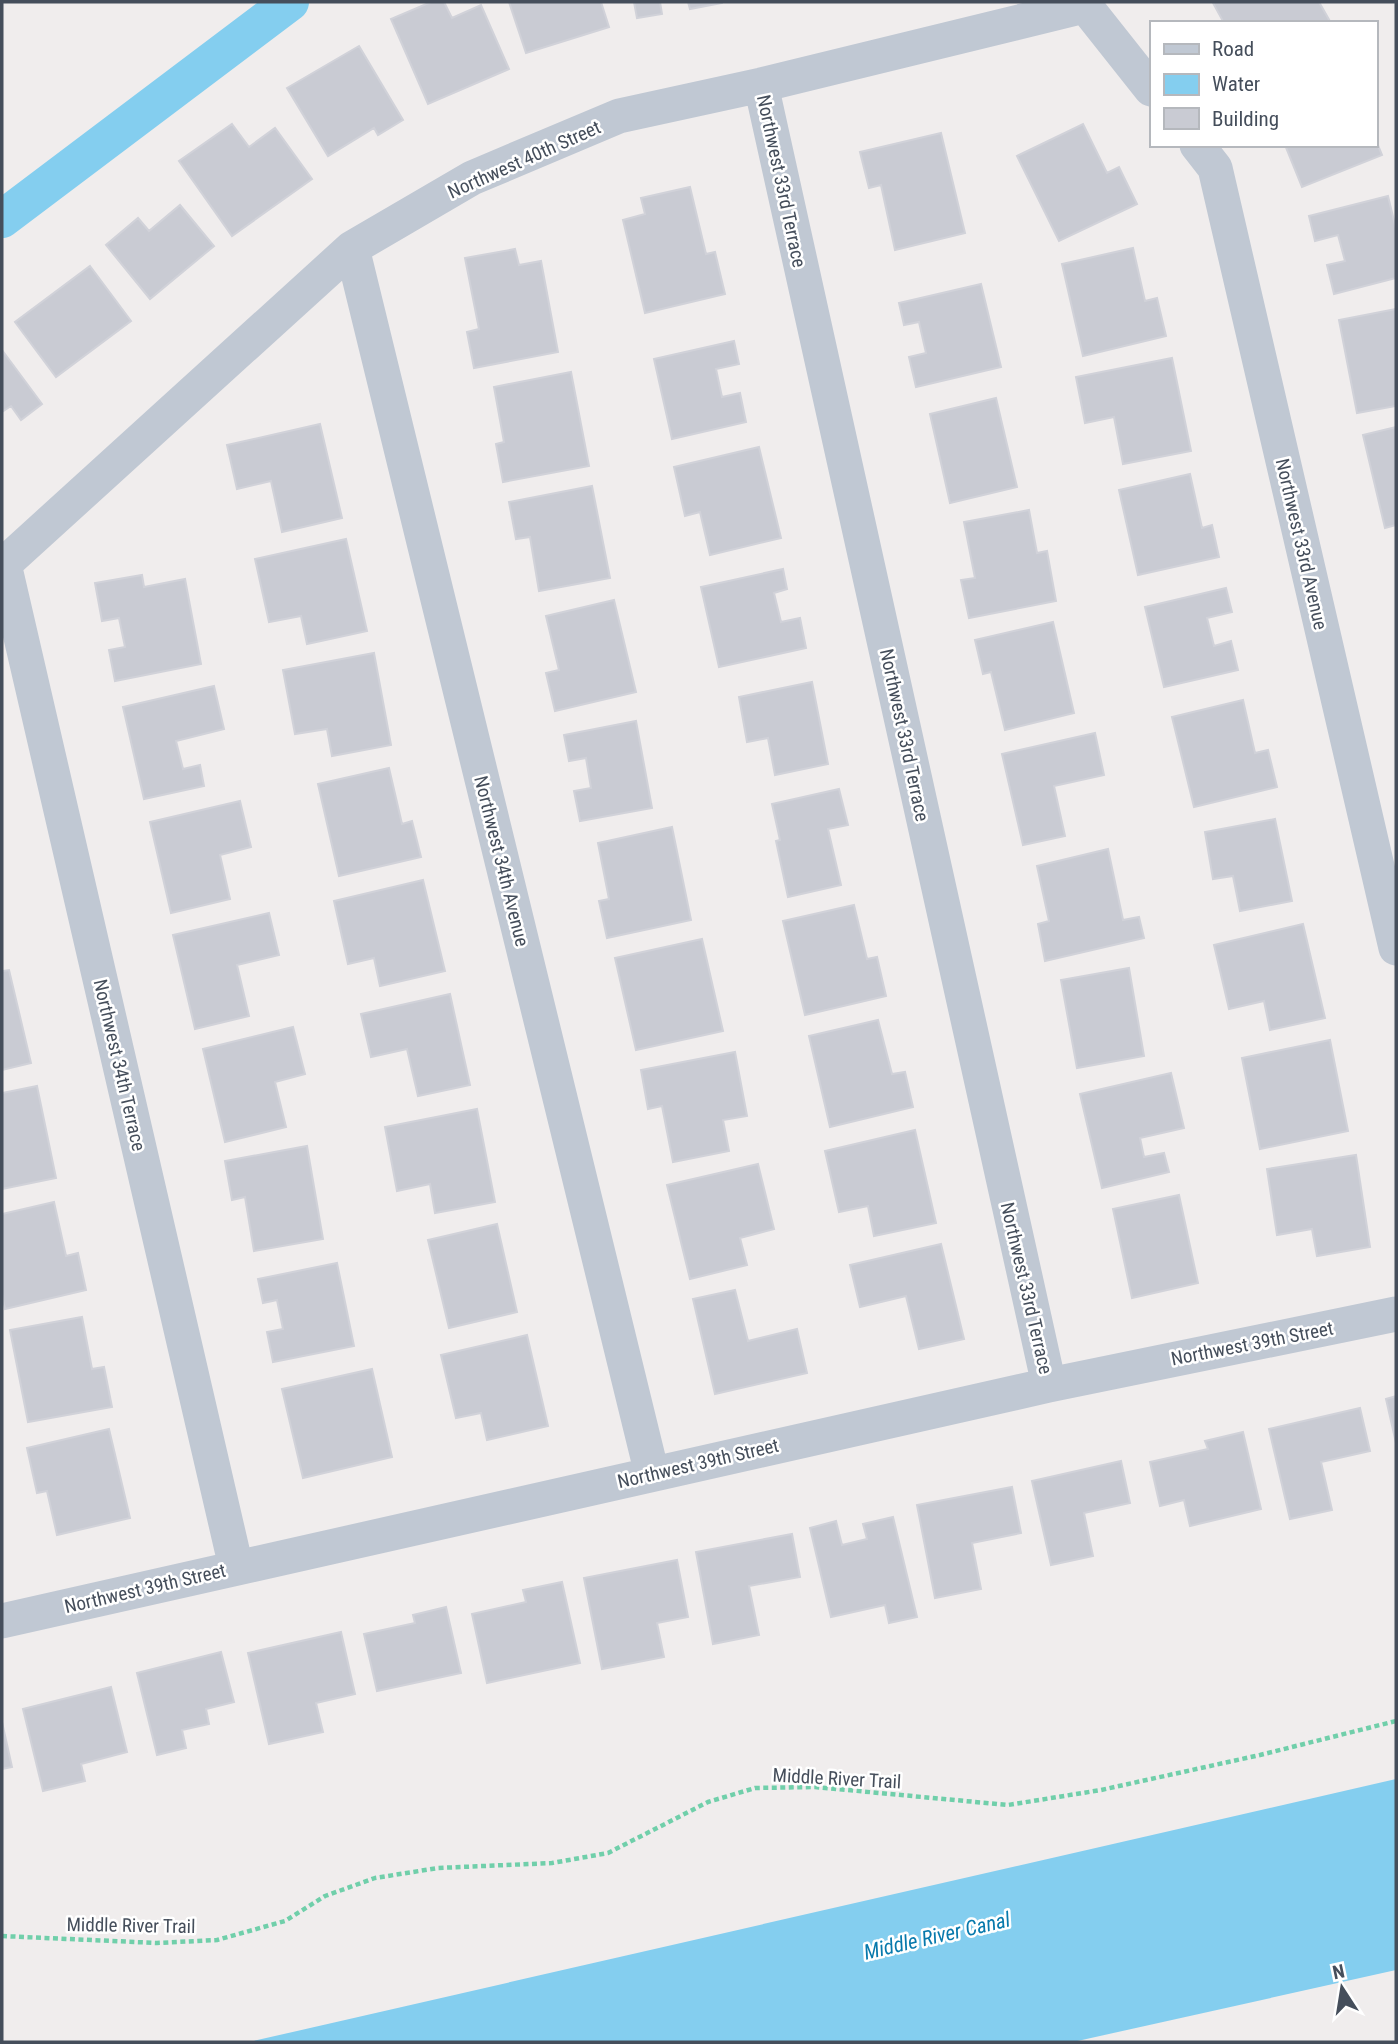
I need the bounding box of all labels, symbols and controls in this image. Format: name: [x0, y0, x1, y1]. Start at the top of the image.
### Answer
legend: [1150, 21, 1377, 147]
text: Road: [1212, 37, 1254, 61]
text: Water: [1212, 72, 1260, 96]
street label: Northwest 33rd Terrace: [752, 93, 811, 270]
text: Building: [1212, 107, 1279, 131]
street label: Northwest 40th Street: [444, 115, 604, 203]
street label: Northwest 33rd Avenue: [1271, 456, 1332, 632]
street label: Northwest 33rd Terrace: [875, 647, 934, 824]
street label: Northwest 34th Avenue: [469, 773, 534, 949]
street label: Northwest 34th Terrace: [89, 977, 150, 1153]
street label: Northwest 33rd Terrace: [996, 1200, 1058, 1376]
street label: Northwest 39th Street: [1169, 1316, 1335, 1370]
street label: Northwest 39th Street: [615, 1434, 781, 1493]
street label: Northwest 39th Street: [62, 1559, 228, 1618]
street label: Middle River Trail: [772, 1764, 902, 1793]
water label: Middle River Canal: [861, 1907, 1013, 1965]
street label: Middle River Trail: [66, 1913, 196, 1938]
north arrow: [1307, 1953, 1377, 2023]
text: N: [1330, 1959, 1347, 1984]

